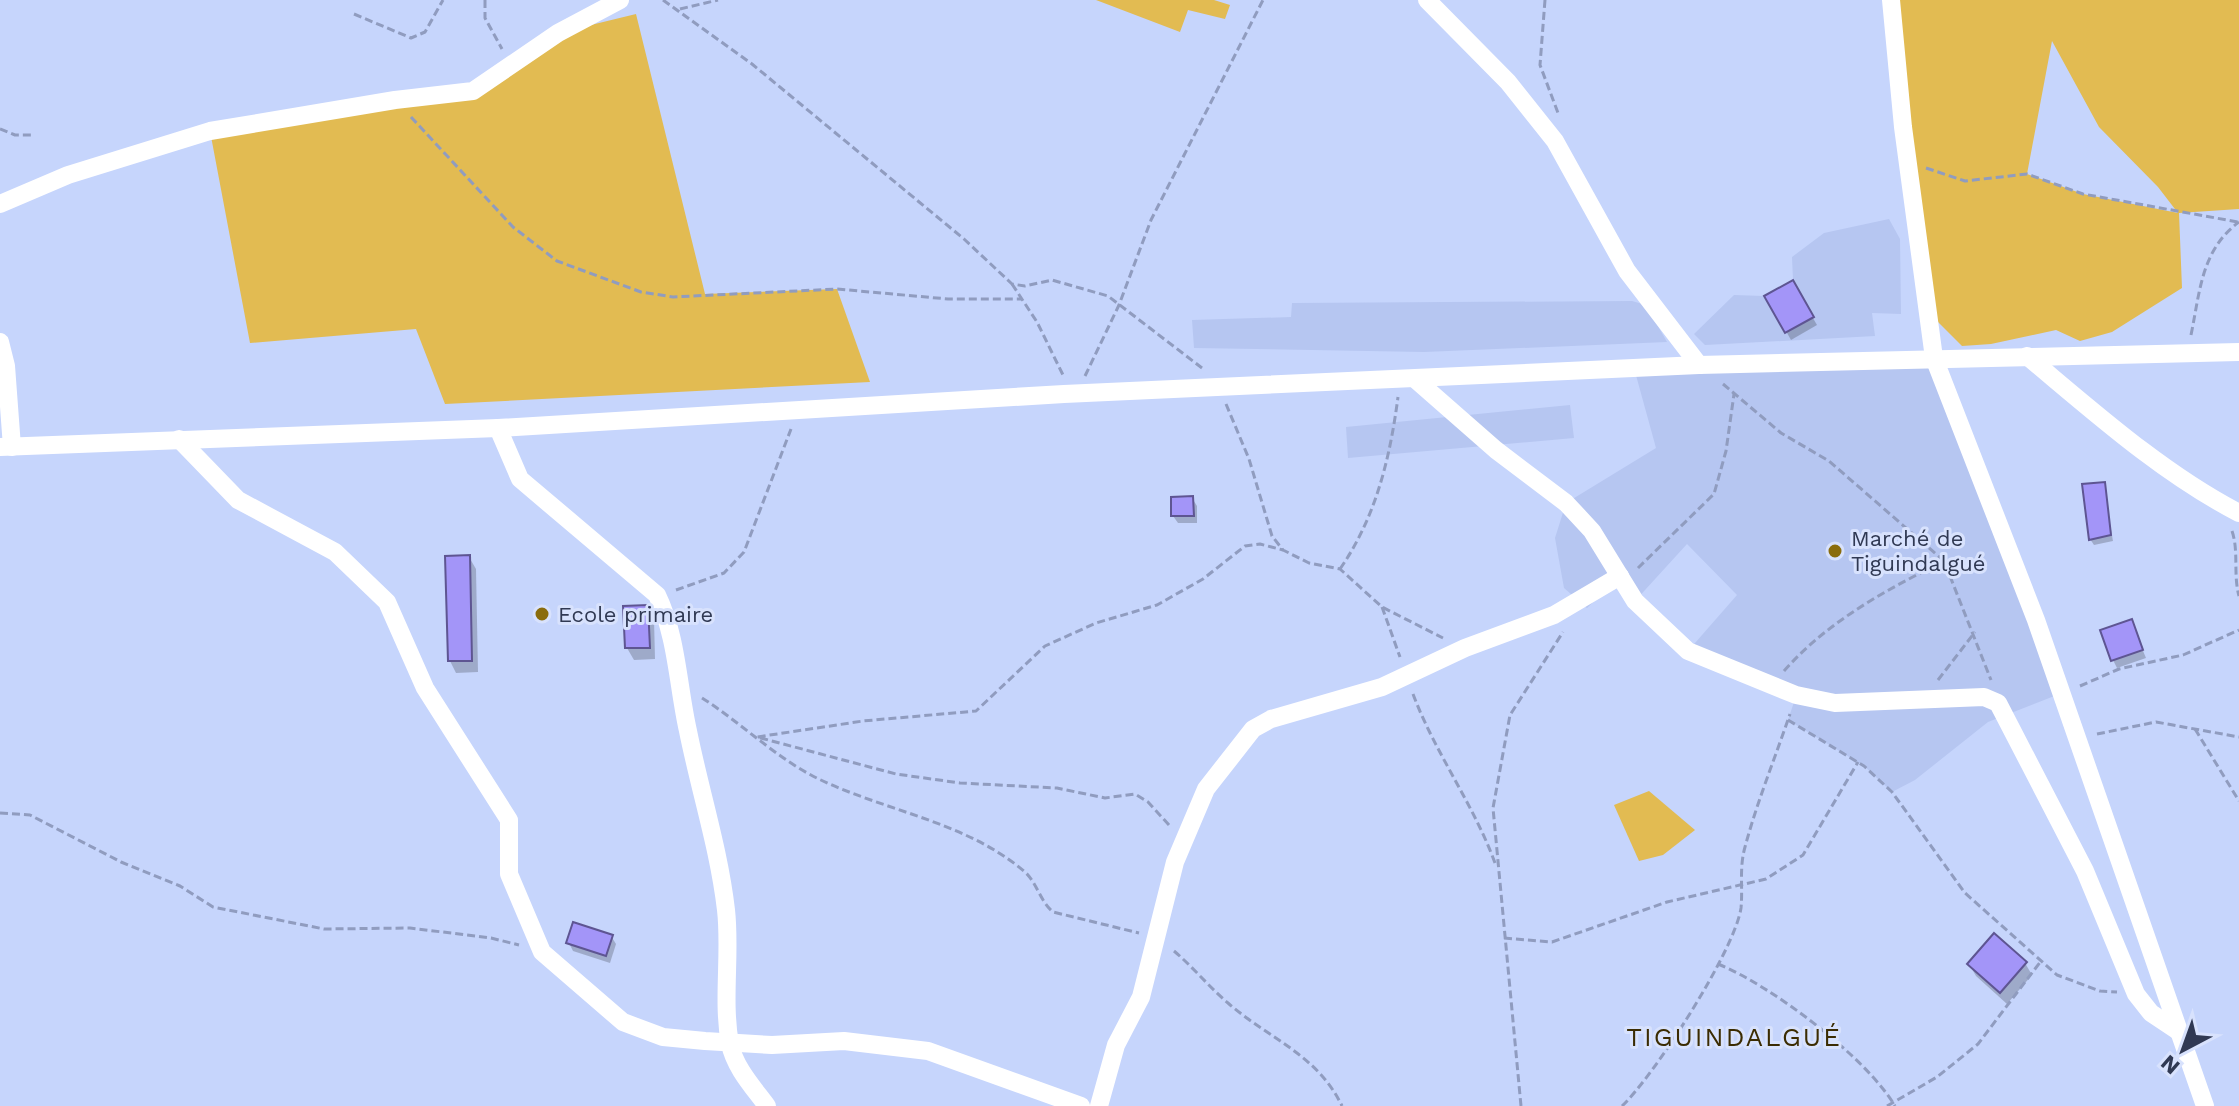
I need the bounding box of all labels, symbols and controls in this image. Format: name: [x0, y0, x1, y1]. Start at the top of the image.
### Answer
place label: Marché de Tiguindalgué: [1851, 526, 1986, 576]
marker: Marché de Tiguindalgué: [1826, 542, 1844, 560]
place label: Ecole primaire: [558, 602, 713, 627]
marker: Ecole primaire: [533, 605, 551, 623]
north arrow: [2143, 1010, 2223, 1090]
district label: TIGUINDALGUÉ: [1626, 1022, 1842, 1052]
text: N: [2156, 1050, 2185, 1080]

